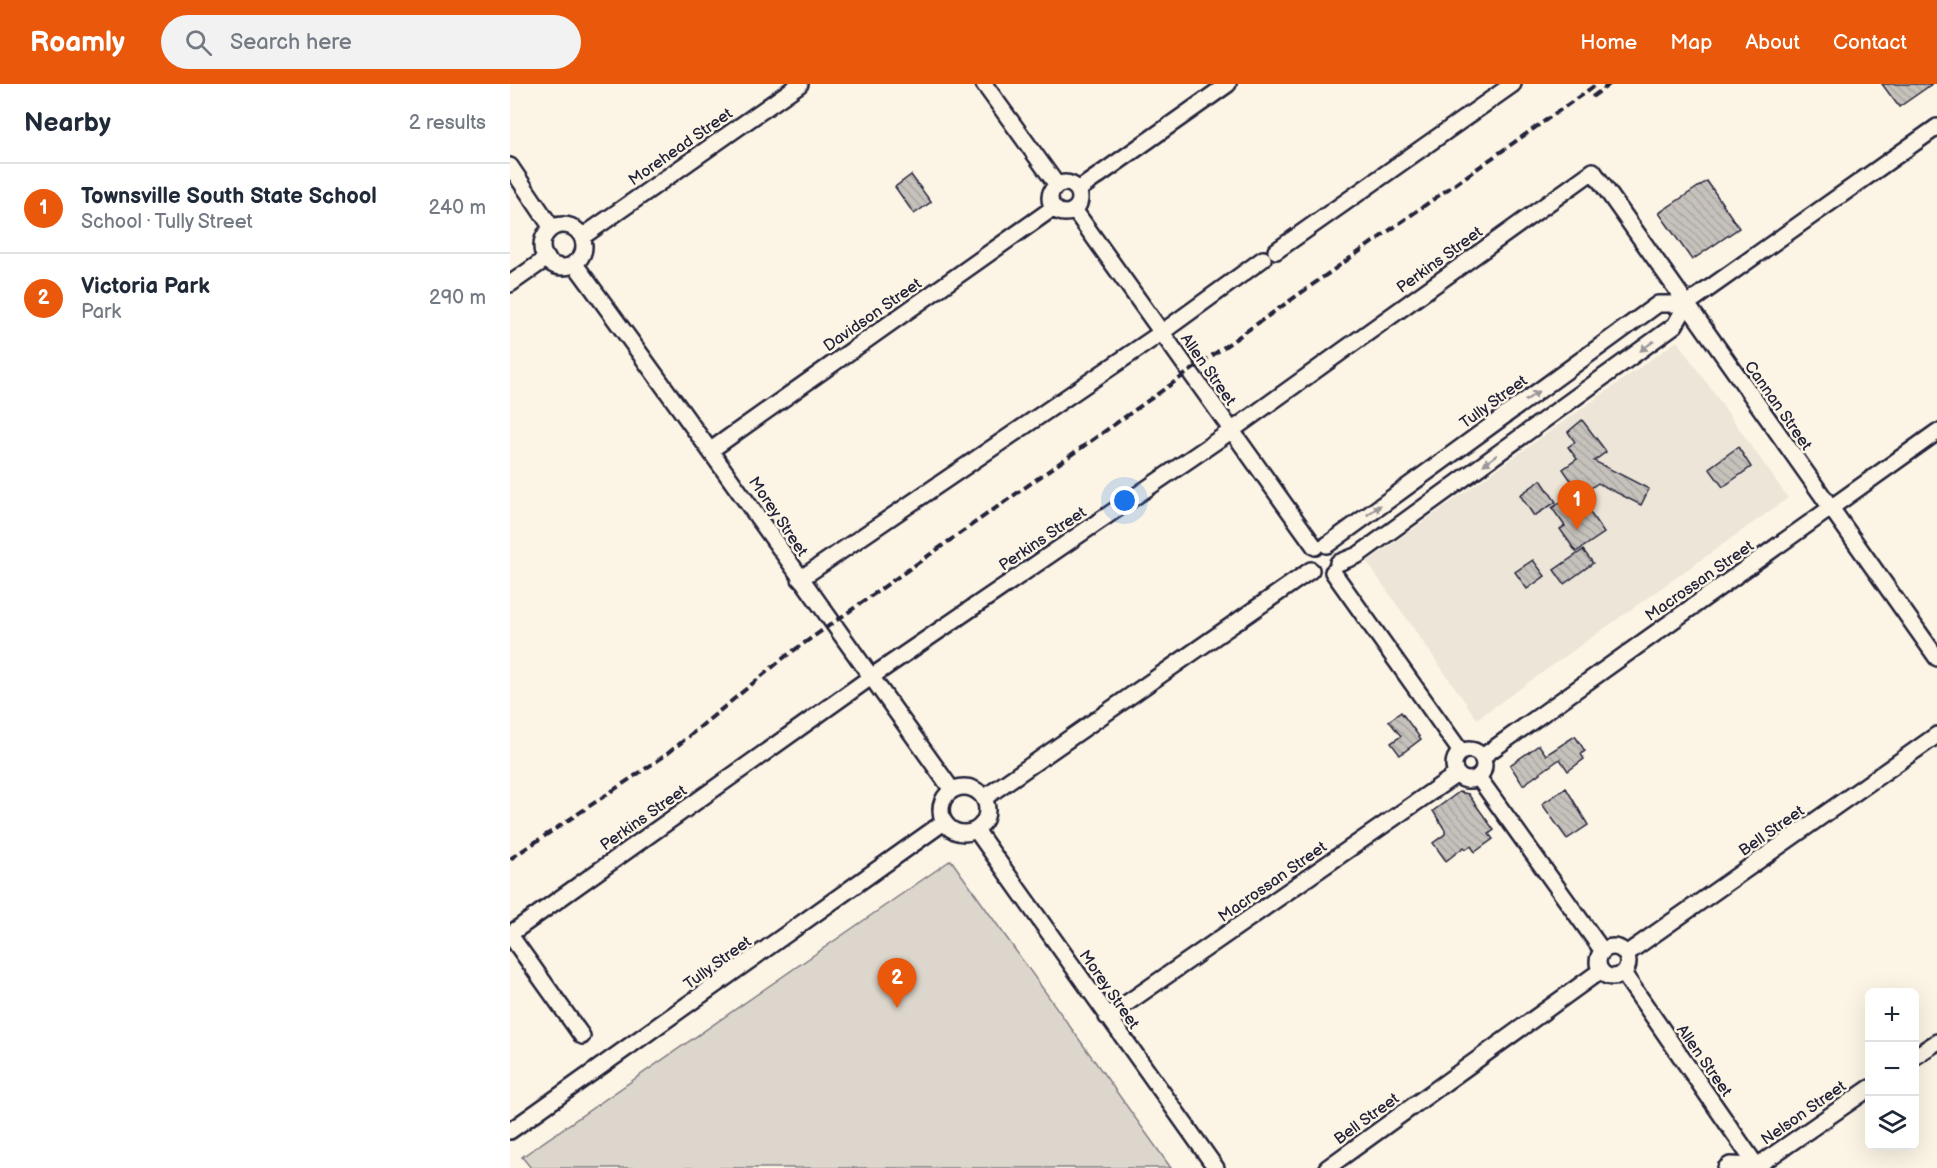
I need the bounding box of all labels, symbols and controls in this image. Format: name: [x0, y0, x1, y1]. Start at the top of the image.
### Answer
search box: [161, 15, 581, 69]
text: Roamly: [30, 26, 125, 59]
icon: search: [182, 26, 215, 59]
text: Search here: [230, 29, 352, 56]
text: Home: [1580, 30, 1637, 55]
text: Map: [1670, 30, 1712, 55]
text: About: [1745, 30, 1800, 55]
text: Contact: [1833, 30, 1907, 55]
street label: Morehead Street: [625, 104, 736, 190]
text: Nearby: [24, 108, 111, 139]
text: 2 results: [409, 111, 486, 135]
text: Townsville South State School: [81, 183, 377, 210]
text: 1: [39, 196, 48, 220]
text: 240 m: [429, 196, 486, 220]
text: School · Tully Street: [81, 210, 253, 234]
street label: Perkins Street: [1393, 223, 1486, 298]
text: Victoria Park: [81, 273, 210, 300]
street label: Davidson Street: [820, 274, 926, 356]
text: 2: [38, 286, 49, 310]
text: 290 m: [429, 286, 486, 310]
text: Park: [81, 300, 121, 324]
street label: Allen Street: [1176, 330, 1239, 409]
one-way arrow: [1640, 340, 1656, 352]
street label: Cannan Street: [1740, 358, 1816, 454]
street label: Tully Street: [1457, 371, 1531, 433]
one-way arrow: [1523, 390, 1539, 402]
one-way arrow: [1482, 454, 1498, 466]
street label: Morey Street: [744, 473, 811, 560]
pin: 1: [1558, 480, 1596, 530]
your location: [1110, 486, 1139, 515]
street label: Perkins Street: [996, 503, 1090, 575]
one-way arrow: [1365, 504, 1381, 516]
street label: Macrossan Street: [1642, 537, 1758, 626]
street label: Perkins Street: [597, 781, 691, 855]
street label: Bell Street: [1735, 802, 1808, 861]
street label: Macrossan Street: [1215, 838, 1331, 927]
street label: Tully Street: [681, 932, 755, 994]
street label: Morey Street: [1075, 947, 1143, 1033]
pin: 2: [878, 958, 916, 1008]
map controls: [1865, 988, 1919, 1150]
button: +: [1865, 988, 1919, 1042]
street label: Allen Street: [1672, 1021, 1735, 1100]
button: −: [1865, 1042, 1919, 1096]
street label: Nelson Street: [1758, 1077, 1850, 1149]
street label: Bell Street: [1331, 1089, 1403, 1149]
button: layers: [1865, 1096, 1919, 1150]

